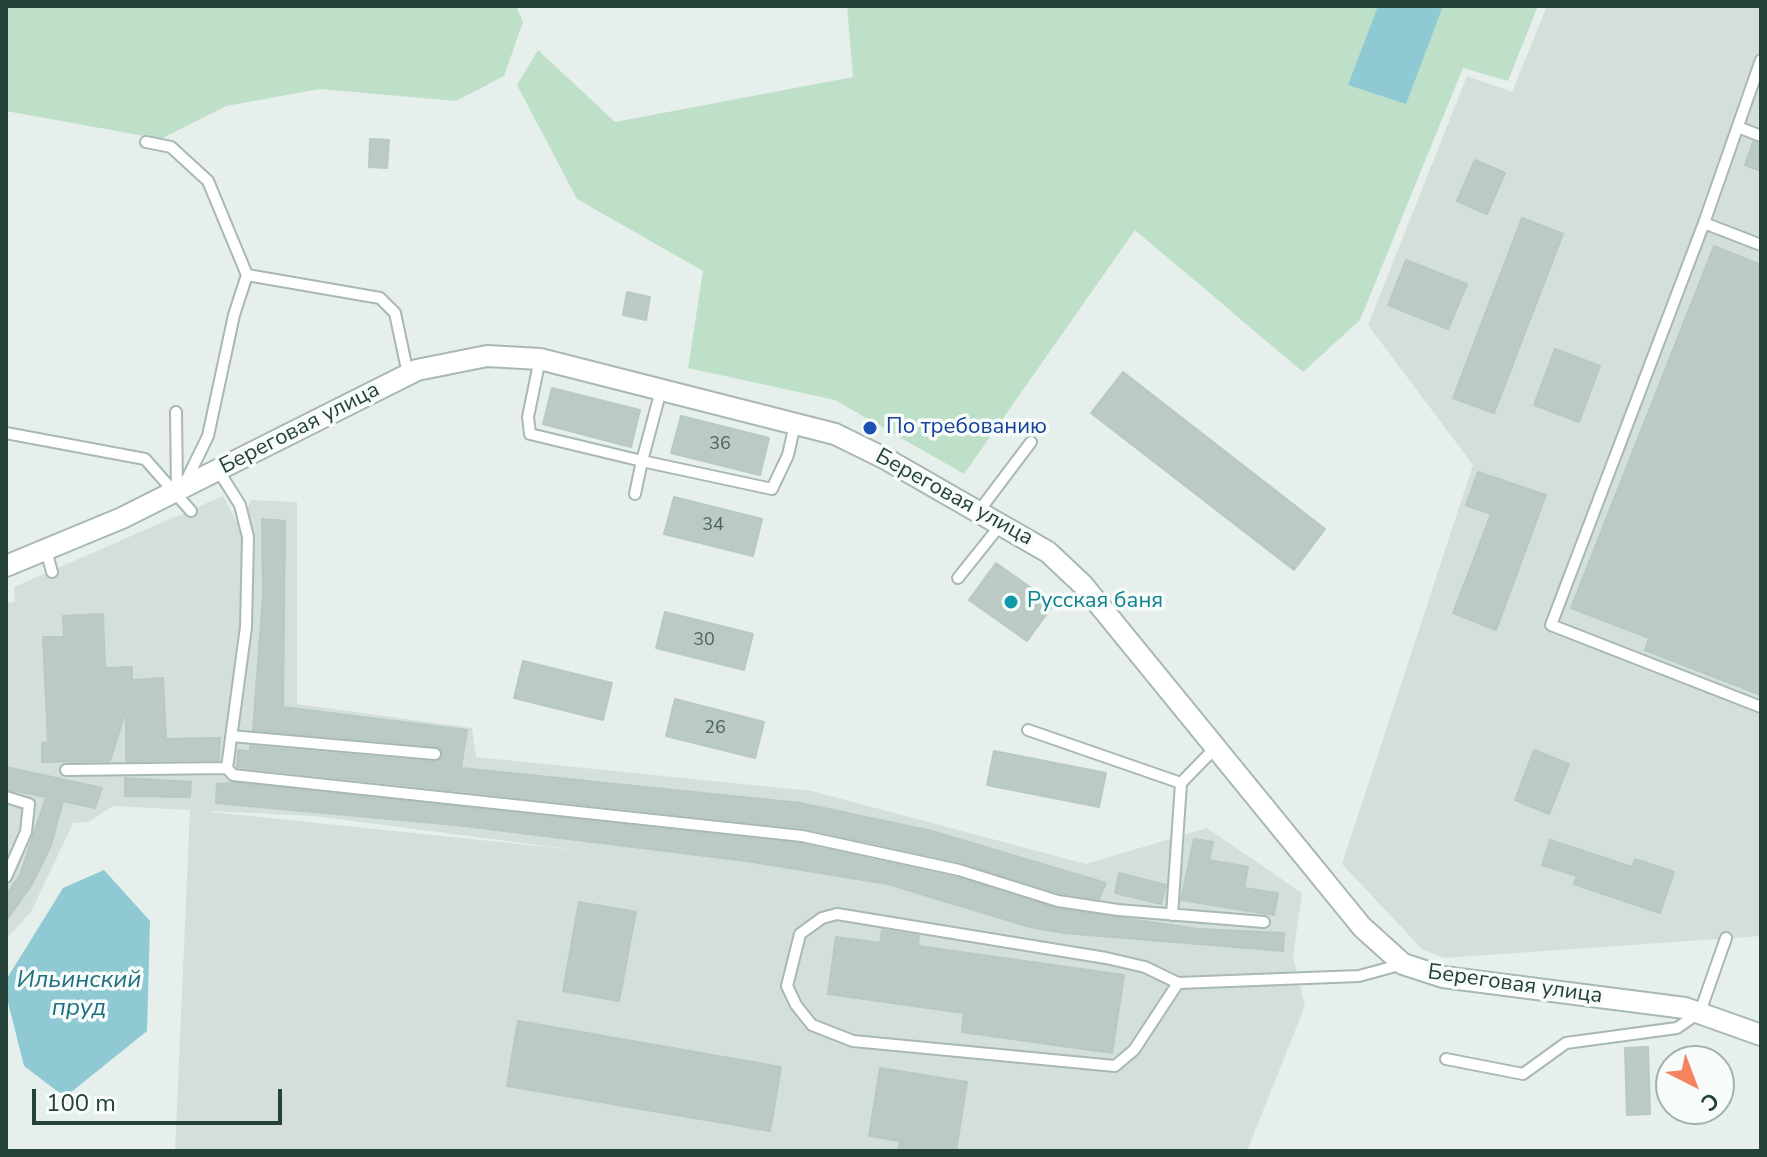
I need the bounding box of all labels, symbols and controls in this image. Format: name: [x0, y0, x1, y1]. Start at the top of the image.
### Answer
street label: Береговая улица: [216, 377, 384, 481]
place label: По требованию: [886, 415, 1047, 441]
marker: По требованию: [861, 419, 879, 437]
house number: 36: [709, 434, 731, 456]
street label: Береговая улица: [871, 444, 1037, 552]
house number: 34: [702, 515, 724, 537]
place label: Русская баня: [1027, 589, 1163, 615]
marker: Русская баня: [1002, 593, 1020, 611]
house number: 30: [693, 630, 715, 652]
house number: 26: [704, 718, 726, 740]
street label: Береговая улица: [1426, 960, 1604, 1010]
water label: Ильинский пруд: [17, 967, 141, 1023]
north arrow: [1655, 1045, 1735, 1125]
scale bar: [36, 1073, 286, 1123]
text: С: [1694, 1085, 1725, 1117]
text: 100 m: [46, 1087, 116, 1119]

